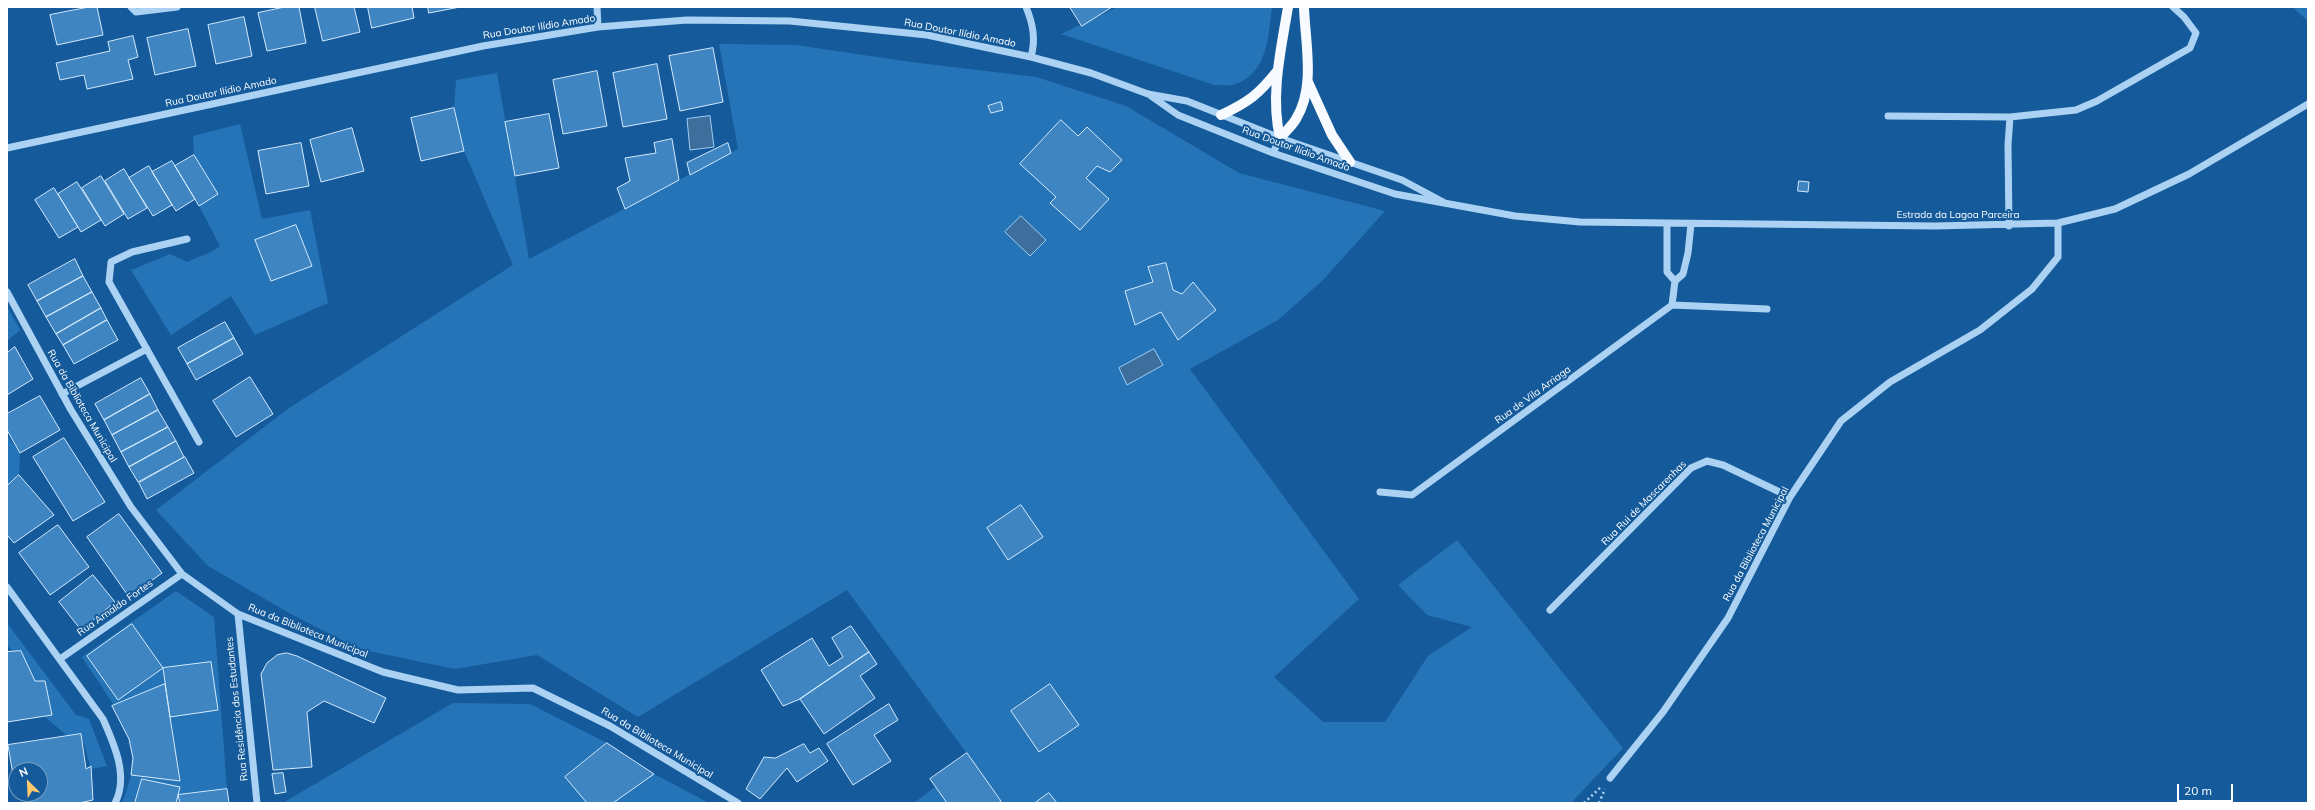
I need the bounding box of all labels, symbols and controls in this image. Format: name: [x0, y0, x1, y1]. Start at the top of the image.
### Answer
street label: Rua Doutor Ilídio Amado: [482, 12, 596, 42]
street label: Rua Doutor Ilídio Amado: [903, 16, 1017, 50]
street label: Rua Doutor Ilídio Amado: [164, 74, 278, 110]
street label: Rua Doutor Ilídio Amado: [1241, 124, 1351, 174]
street label: Estrada da Lagoa Parceira: [1897, 209, 2019, 221]
street label: Rua da Biblioteca Municipal: [45, 347, 119, 465]
street label: Rua de Vila Arriaga: [1493, 363, 1573, 427]
street label: Rua Rui de Mascarenhas: [1599, 458, 1689, 548]
street label: Rua da Biblioteca Municipal: [1721, 485, 1791, 603]
street label: Rua Arnaldo Fortes: [75, 577, 155, 639]
street label: Rua da Biblioteca Municipal: [246, 601, 370, 661]
street label: Rua Residência dos Estudantes: [223, 636, 251, 782]
street label: Rua da Biblioteca Municipal: [599, 705, 715, 781]
north arrow: [8, 762, 48, 802]
text: N: [17, 764, 30, 780]
scale bar: [2179, 776, 2235, 802]
text: 20 m: [2184, 783, 2212, 798]

